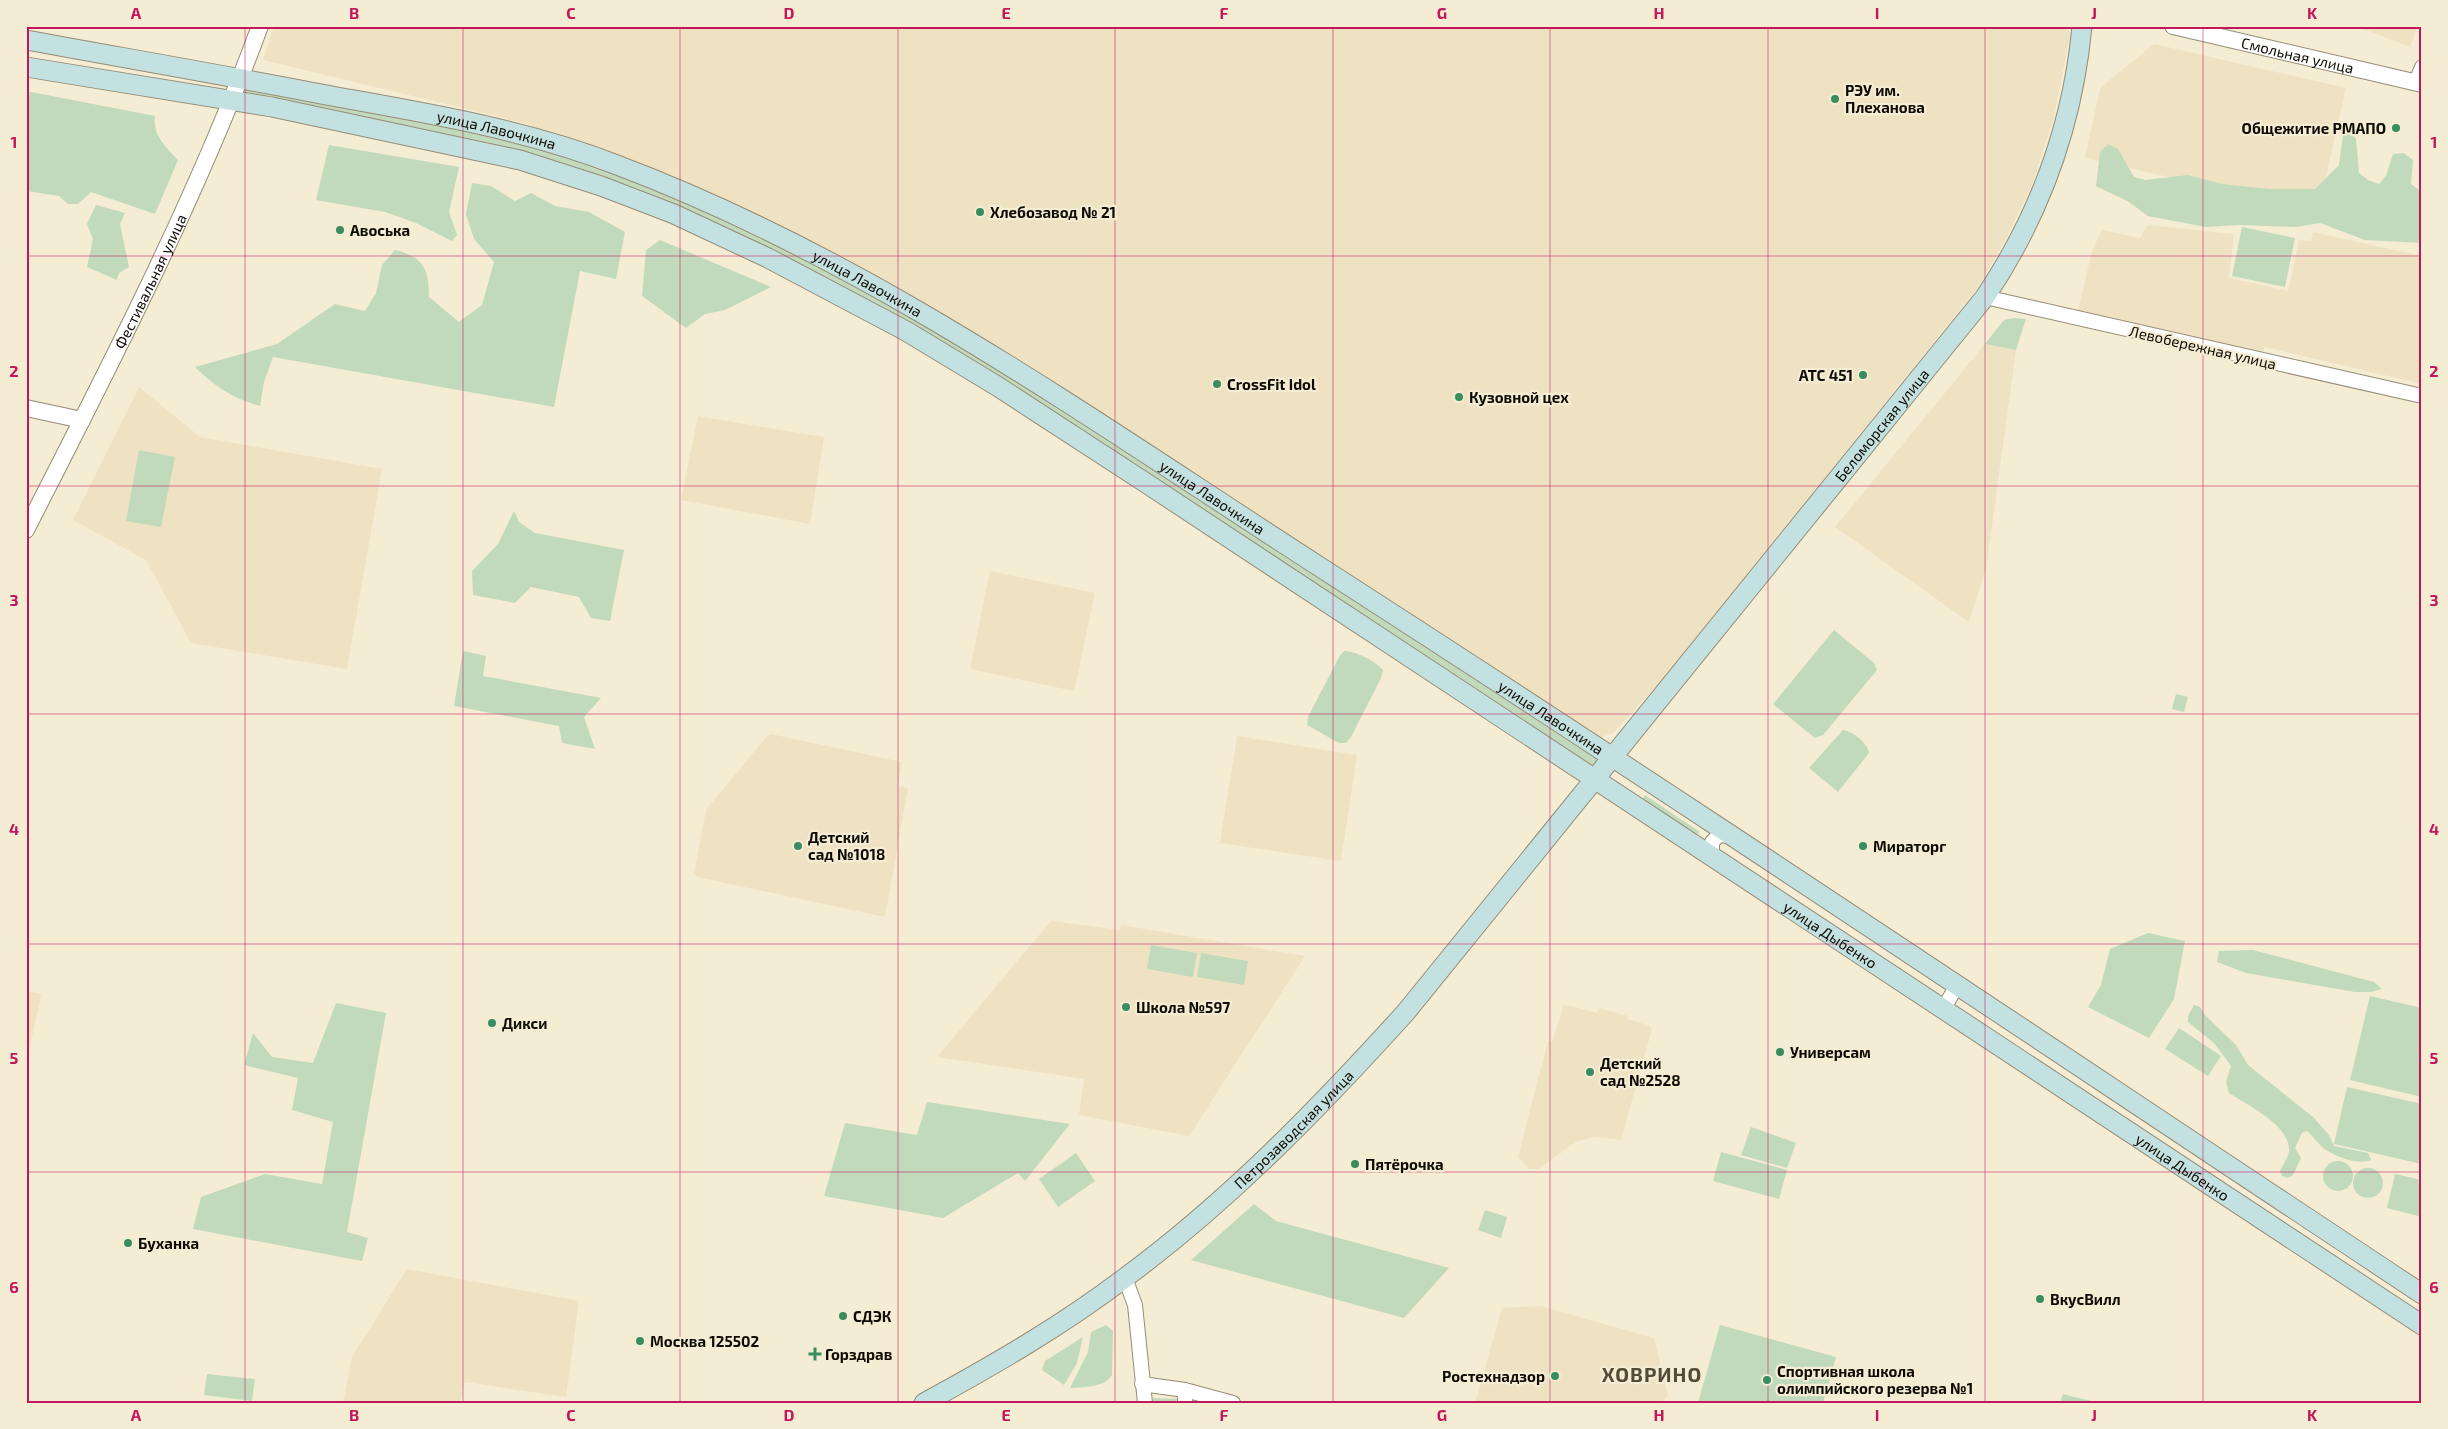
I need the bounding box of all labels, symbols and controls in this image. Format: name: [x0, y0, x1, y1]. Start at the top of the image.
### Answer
text: A: [131, 3, 142, 22]
text: B: [349, 3, 359, 22]
text: C: [566, 3, 576, 22]
text: D: [784, 3, 795, 22]
text: E: [1001, 3, 1011, 22]
text: F: [1220, 3, 1229, 22]
text: G: [1437, 3, 1447, 22]
text: H: [1653, 3, 1665, 22]
text: I: [1875, 3, 1879, 22]
text: J: [2091, 3, 2097, 22]
text: K: [2307, 3, 2318, 22]
street label: Смольная улица: [2240, 33, 2356, 77]
place label: РЭУ им. Плеханова: [1845, 81, 1925, 116]
marker: РЭУ им. Плеханова: [1829, 93, 1841, 105]
street label: улица Лавочкина: [435, 107, 558, 153]
place label: Общежитие РМАПО: [2242, 119, 2386, 137]
marker: Общежитие РМАПО: [2390, 122, 2402, 134]
text: 1: [11, 132, 17, 151]
text: 1: [2431, 132, 2437, 151]
place label: Хлебозавод № 21: [990, 203, 1116, 221]
marker: Хлебозавод № 21: [974, 206, 986, 218]
street label: Фестивальная улица: [110, 211, 190, 352]
place label: Авоська: [350, 221, 410, 239]
marker: Авоська: [334, 224, 346, 236]
street label: улица Лавочкина: [809, 246, 925, 320]
street label: Левобережная улица: [2127, 321, 2278, 374]
text: 2: [9, 361, 19, 380]
text: 2: [2429, 361, 2439, 380]
street label: Беломорская улица: [1830, 365, 1932, 485]
place label: АТС 451: [1799, 366, 1853, 384]
marker: АТС 451: [1857, 369, 1869, 381]
place label: CrossFit Idol: [1227, 375, 1316, 393]
marker: CrossFit Idol: [1211, 378, 1223, 390]
place label: Кузовной цех: [1469, 388, 1569, 406]
marker: Кузовной цех: [1453, 391, 1465, 403]
street label: улица Лавочкина: [1156, 456, 1269, 538]
text: 3: [9, 590, 19, 609]
text: 3: [2429, 590, 2439, 609]
street label: улица Лавочкина: [1495, 676, 1607, 758]
text: 4: [9, 819, 19, 838]
text: 4: [2429, 819, 2439, 838]
place label: Детский сад №1018: [808, 828, 885, 863]
place label: Мираторг: [1873, 837, 1946, 855]
marker: Детский сад №1018: [792, 840, 804, 852]
marker: Мираторг: [1857, 840, 1869, 852]
street label: улица Дыбенко: [1780, 897, 1881, 972]
place label: Школа №597: [1136, 998, 1230, 1016]
marker: Школа №597: [1120, 1001, 1132, 1013]
place label: Дикси: [502, 1014, 547, 1032]
marker: Дикси: [486, 1017, 498, 1029]
place label: Универсам: [1790, 1043, 1871, 1061]
marker: Универсам: [1774, 1046, 1786, 1058]
text: 5: [10, 1048, 19, 1067]
text: 5: [2430, 1048, 2439, 1067]
place label: Детский сад №2528: [1600, 1054, 1681, 1089]
street label: Петрозаводская улица: [1230, 1066, 1357, 1192]
marker: Детский сад №2528: [1584, 1066, 1596, 1078]
street label: улица Дыбенко: [2132, 1130, 2233, 1204]
place label: Пятёрочка: [1365, 1155, 1444, 1173]
marker: Пятёрочка: [1349, 1158, 1361, 1170]
place label: Буханка: [138, 1234, 199, 1252]
marker: Буханка: [122, 1237, 134, 1249]
text: 6: [9, 1277, 19, 1296]
text: 6: [2429, 1277, 2439, 1296]
place label: ВкусВилл: [2050, 1290, 2121, 1308]
marker: ВкусВилл: [2034, 1293, 2046, 1305]
place label: СДЭК: [853, 1307, 892, 1325]
marker: СДЭК: [837, 1310, 849, 1322]
place label: Москва 125502: [650, 1332, 759, 1350]
marker: Москва 125502: [634, 1335, 646, 1347]
place label: Горздрав: [825, 1345, 893, 1363]
marker: Горздрав: [809, 1348, 821, 1360]
district label: ХОВРИНО: [1602, 1362, 1702, 1386]
place label: Спортивная школа олимпийского резерва №1: [1777, 1362, 1973, 1397]
place label: Ростехнадзор: [1442, 1367, 1545, 1385]
marker: Ростехнадзор: [1549, 1370, 1561, 1382]
marker: Спортивная школа олимпийского резерва №1: [1761, 1374, 1773, 1386]
text: A: [131, 1405, 142, 1424]
text: B: [349, 1405, 359, 1424]
text: C: [566, 1405, 576, 1424]
text: D: [784, 1405, 795, 1424]
text: E: [1001, 1405, 1011, 1424]
text: F: [1220, 1405, 1229, 1424]
text: G: [1437, 1405, 1447, 1424]
text: H: [1653, 1405, 1665, 1424]
text: I: [1875, 1405, 1879, 1424]
text: J: [2091, 1405, 2097, 1424]
text: K: [2307, 1405, 2318, 1424]

